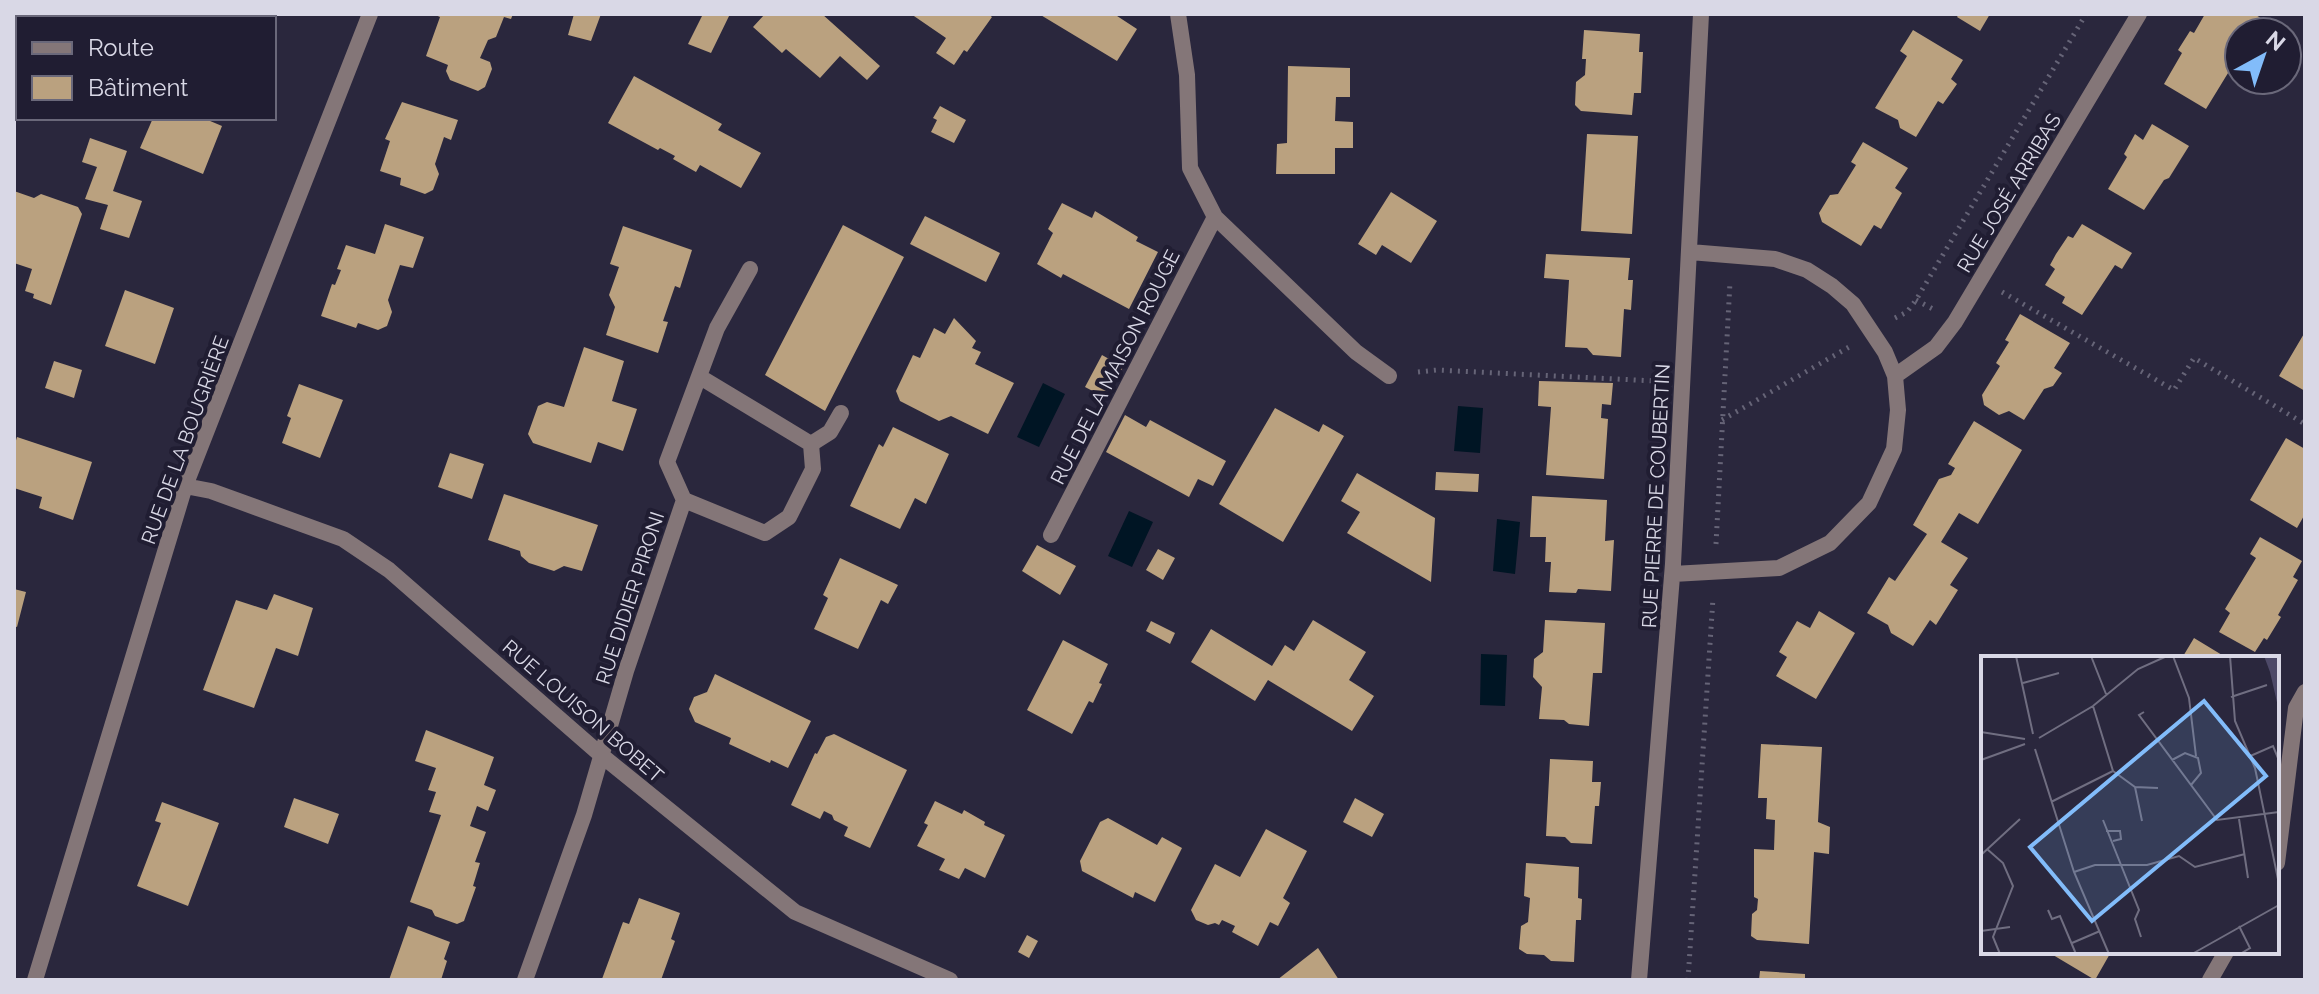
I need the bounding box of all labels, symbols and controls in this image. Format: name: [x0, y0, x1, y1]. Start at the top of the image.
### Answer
legend: [16, 16, 276, 120]
north arrow: [2223, 16, 2303, 96]
text: N: [2261, 25, 2291, 56]
text: Route: [88, 33, 154, 62]
text: Bâtiment: [88, 73, 188, 102]
street label: RUE JOSÉ ARRIBAS: [1952, 109, 2066, 277]
street label: RUE DE LA MAISON ROUGE: [1045, 246, 1185, 488]
street label: RUE DE LA BOUGRIÈRE: [136, 333, 234, 547]
street label: RUE PIERRE DE COUBERTIN: [1637, 363, 1675, 629]
street label: RUE DIDIER PIRONI: [591, 509, 669, 687]
street label: RUE LOUISON BOBET: [498, 635, 668, 787]
inset map: [1981, 656, 2279, 954]

